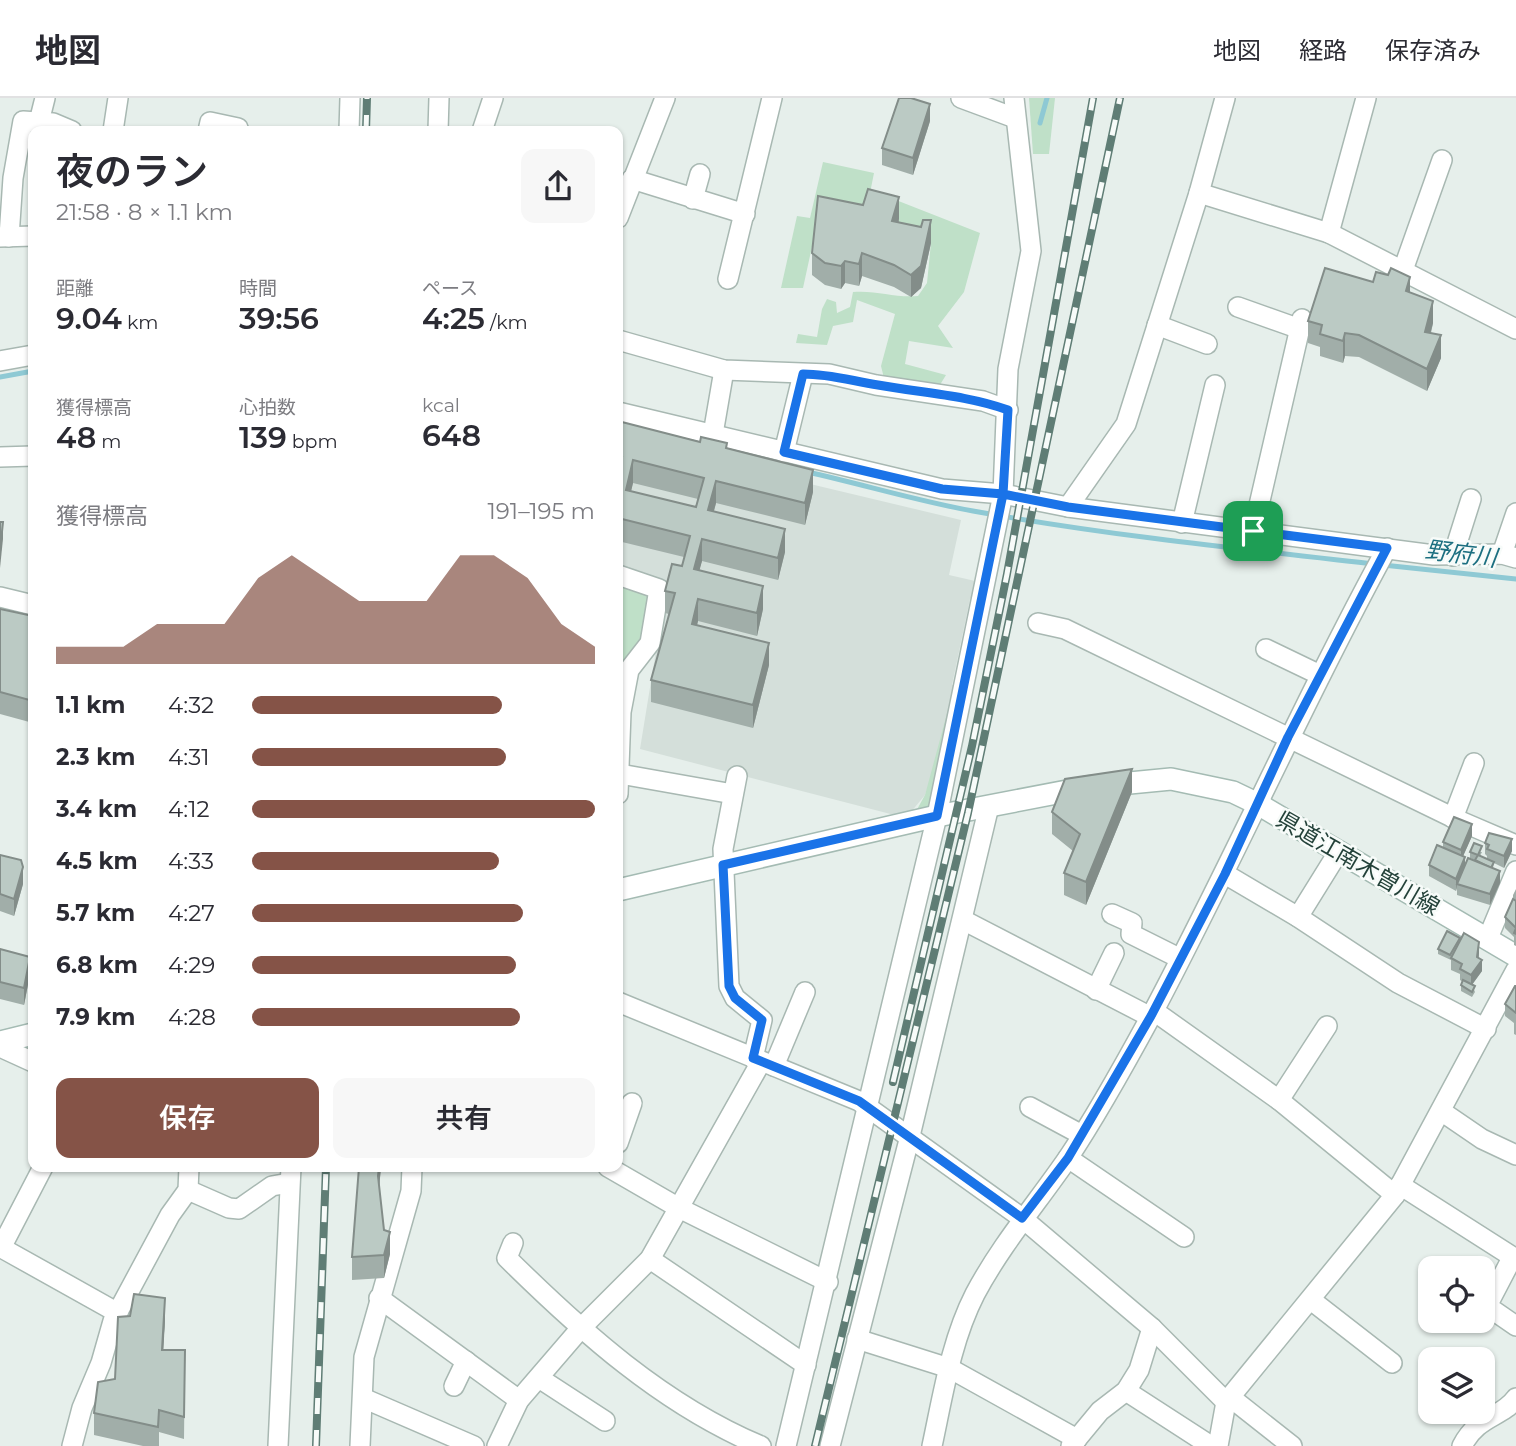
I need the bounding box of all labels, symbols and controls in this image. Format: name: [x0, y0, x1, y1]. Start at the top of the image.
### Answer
text: 地図: [35, 30, 101, 70]
text: 地図: [1213, 36, 1261, 65]
text: 経路: [1299, 36, 1347, 65]
text: 保存済み: [1385, 36, 1481, 65]
text: 夜のラン: [56, 148, 208, 195]
button: share: [521, 149, 595, 223]
text: 21:58 · 8 × 1.1 km: [56, 198, 233, 226]
text: 距離: [56, 277, 94, 300]
text: 時間: [239, 277, 277, 300]
text: ペース: [422, 277, 478, 300]
text: 9.04: [56, 300, 122, 337]
text: 39:56: [239, 300, 319, 337]
text: 4:25: [422, 300, 485, 337]
text: km: [122, 311, 158, 334]
text: /km: [485, 311, 528, 334]
text: kcal: [422, 394, 460, 417]
text: 獲得標高: [56, 396, 132, 419]
text: 心拍数: [239, 396, 296, 419]
text: 648: [422, 417, 481, 454]
text: 48: [56, 419, 96, 456]
text: 139: [239, 419, 287, 456]
text: m: [96, 430, 121, 453]
text: bpm: [287, 430, 338, 453]
text: 191–195 m: [488, 497, 595, 525]
pin: [1223, 501, 1283, 561]
text: 獲得標高: [56, 502, 148, 530]
icon: arrive: [1234, 512, 1272, 550]
water label: 野府川: [1424, 535, 1502, 573]
text: 1.1 km: [56, 691, 125, 719]
text: 4:32: [168, 691, 214, 719]
text: 2.3 km: [56, 743, 135, 771]
text: 4:31: [168, 743, 210, 771]
text: 3.4 km: [56, 795, 137, 823]
text: 4:12: [168, 795, 210, 823]
street label: 県道江南木曽川線: [1271, 805, 1445, 921]
text: 4.5 km: [56, 847, 138, 875]
text: 4:33: [168, 847, 214, 875]
text: 5.7 km: [56, 899, 135, 927]
text: 4:27: [168, 899, 215, 927]
text: 6.8 km: [56, 951, 138, 979]
text: 4:29: [168, 951, 215, 979]
text: 7.9 km: [56, 1003, 135, 1031]
text: 4:28: [168, 1003, 216, 1031]
button: 保存: [56, 1078, 319, 1158]
button: 共有: [333, 1078, 595, 1158]
map controls: [1418, 1256, 1495, 1424]
button: locate: [1418, 1256, 1495, 1333]
button: layers: [1418, 1347, 1495, 1424]

